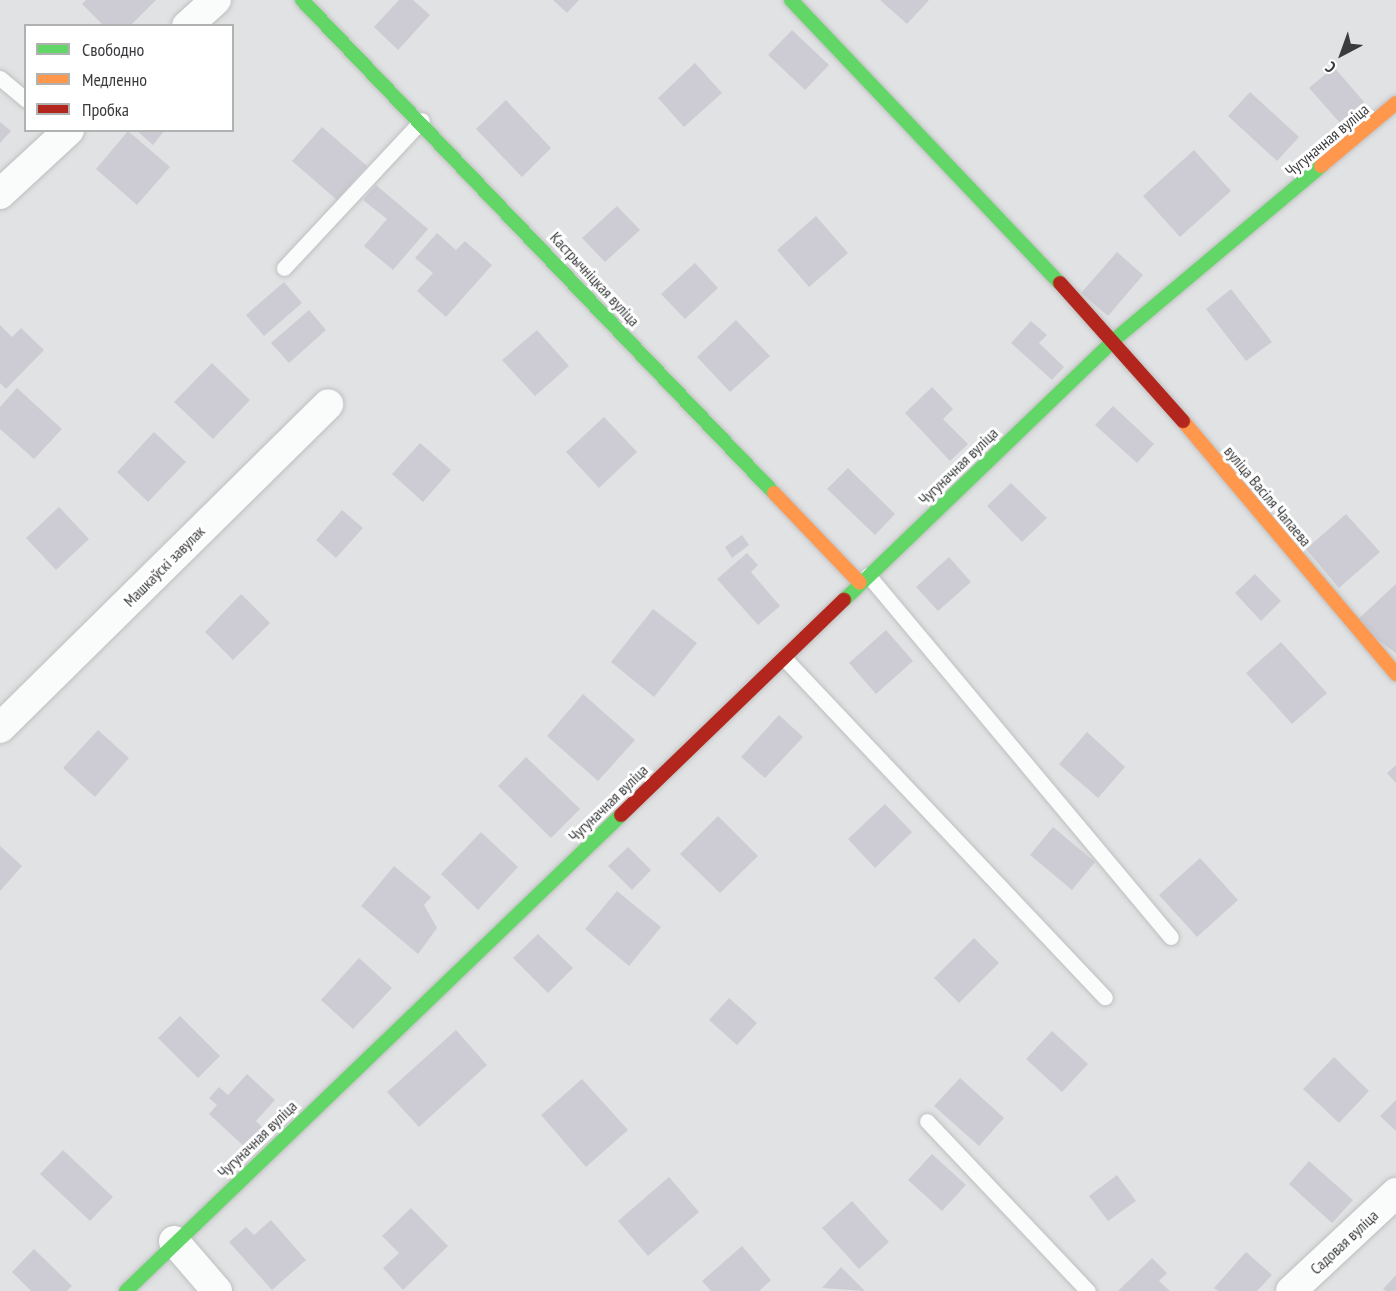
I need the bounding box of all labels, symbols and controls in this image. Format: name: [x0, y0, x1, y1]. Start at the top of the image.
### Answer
legend: [24, 24, 234, 132]
north arrow: [1312, 24, 1372, 84]
text: Свободно: [82, 38, 144, 61]
text: С: [1321, 58, 1340, 78]
text: Медленно: [82, 68, 147, 91]
text: Пробка: [82, 98, 129, 121]
street label: Чугуначная вуліца: [1281, 100, 1373, 180]
street label: Кастрычніцкая вуліца: [546, 228, 644, 330]
street label: Чугуначная вуліца: [914, 423, 1002, 509]
street label: вуліца Васіля Чапаева: [1220, 442, 1316, 550]
street label: Машкаўскі завулак: [119, 521, 209, 611]
street label: Чугуначная вуліца: [564, 760, 652, 846]
street label: Чугуначная вуліца: [213, 1096, 301, 1182]
street label: Садовая вуліца: [1306, 1206, 1382, 1278]

